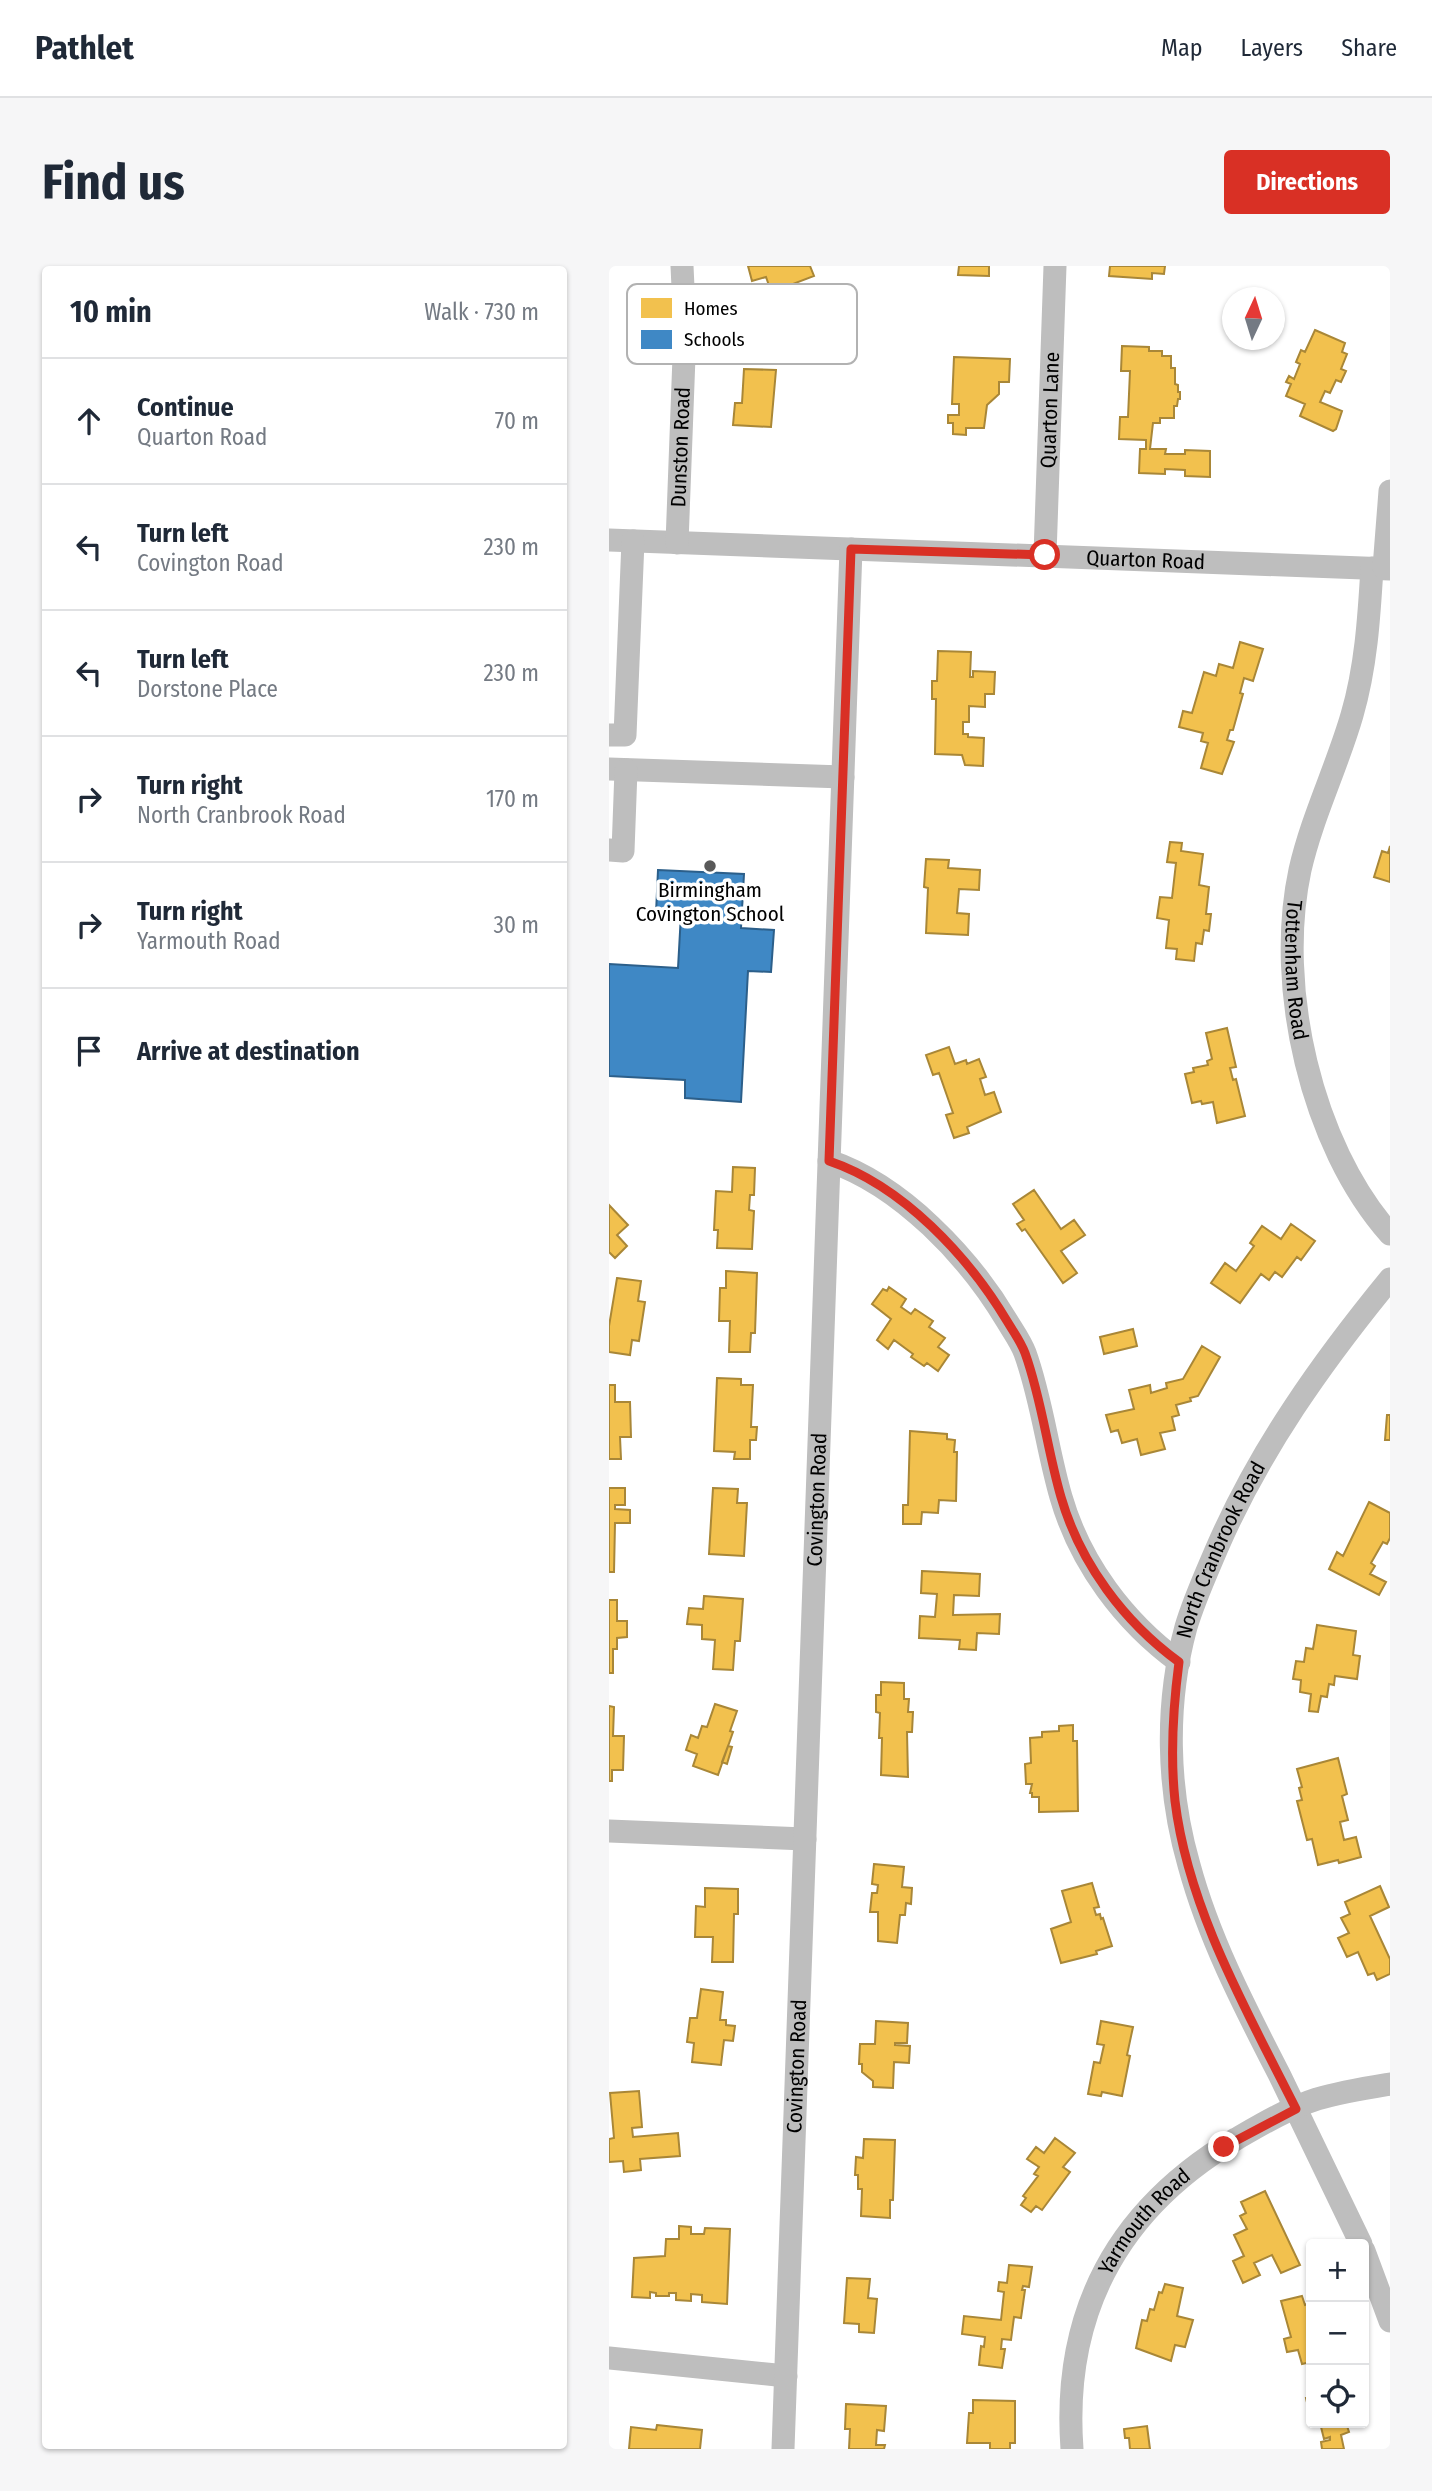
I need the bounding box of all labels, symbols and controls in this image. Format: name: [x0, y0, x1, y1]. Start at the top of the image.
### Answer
text: Pathlet: [35, 28, 134, 68]
text: Map: [1161, 34, 1203, 62]
text: Layers: [1241, 34, 1303, 62]
text: Share: [1341, 34, 1397, 62]
button: Directions: [1224, 150, 1390, 214]
text: Find us: [42, 153, 185, 212]
legend: [627, 284, 857, 364]
north arrow: [1222, 287, 1285, 350]
text: 10 min: [70, 294, 152, 330]
text: Homes: [684, 297, 738, 320]
text: Walk · 730 m: [424, 298, 539, 326]
text: Schools: [684, 328, 745, 351]
street label: Quarton Lane: [1035, 351, 1065, 469]
street label: Dunston Road: [665, 386, 696, 508]
text: Continue: [137, 392, 234, 423]
icon: ahead: [70, 402, 108, 440]
text: 70 m: [495, 407, 539, 435]
text: Quarton Road: [137, 423, 267, 451]
text: Turn left: [137, 518, 229, 549]
icon: left: [70, 528, 108, 566]
text: 230 m: [483, 533, 539, 561]
route start: [1029, 539, 1060, 570]
street label: Quarton Road: [1086, 545, 1206, 575]
text: Covington Road: [137, 549, 284, 577]
text: Turn left: [137, 644, 229, 675]
icon: left: [70, 654, 108, 692]
text: 230 m: [483, 659, 539, 687]
text: Dorstone Place: [137, 675, 278, 703]
text: Turn right: [137, 770, 243, 801]
icon: right: [70, 780, 108, 818]
text: 170 m: [486, 785, 539, 813]
text: North Cranbrook Road: [137, 801, 346, 829]
marker: Birmingham Covington School: [702, 858, 718, 874]
place label: Birmingham Covington School: [636, 877, 785, 927]
text: Turn right: [137, 896, 243, 927]
street label: Tottenham Road: [1279, 899, 1314, 1042]
icon: right: [70, 906, 108, 944]
text: 30 m: [494, 911, 539, 939]
text: Yarmouth Road: [137, 927, 280, 955]
icon: arrive: [70, 1032, 108, 1070]
text: Arrive at destination: [137, 1036, 360, 1067]
street label: Covington Road: [802, 1432, 832, 1567]
street label: North Cranbrook Road: [1171, 1457, 1271, 1641]
street label: Covington Road: [781, 1999, 812, 2134]
route end: [1208, 2131, 1239, 2162]
street label: Yarmouth Road: [1093, 2163, 1195, 2279]
map controls: [1306, 2239, 1369, 2428]
button: +: [1306, 2239, 1369, 2302]
button: −: [1306, 2302, 1369, 2365]
button: locate: [1306, 2365, 1369, 2428]

